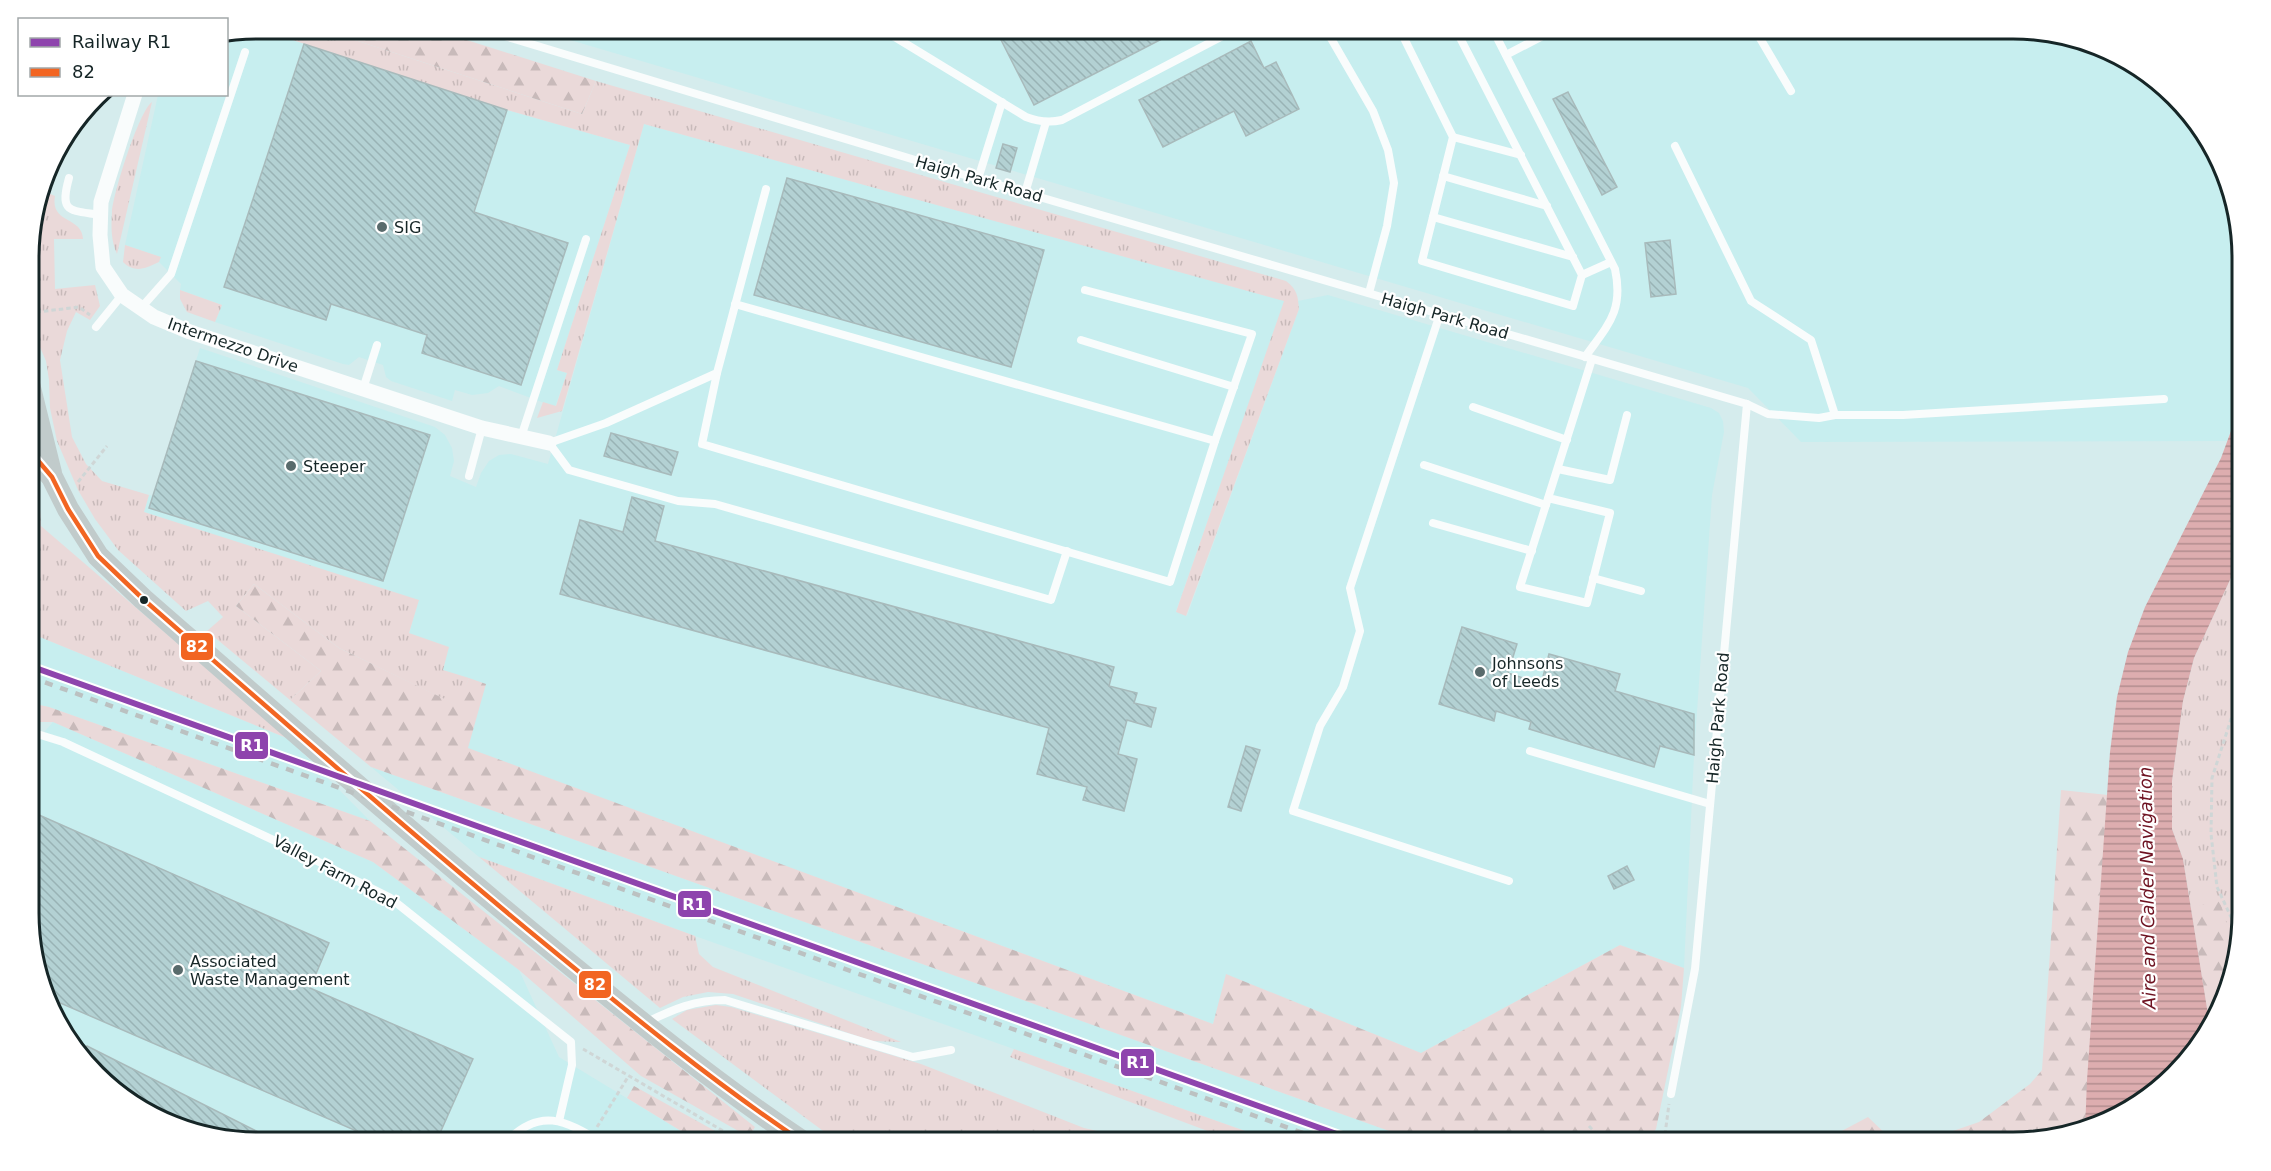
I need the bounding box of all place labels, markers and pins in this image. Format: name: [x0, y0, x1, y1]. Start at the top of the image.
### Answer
place label: SIG: [394, 218, 421, 237]
marker: SIG: [375, 220, 389, 234]
place label: Steeper: [303, 457, 366, 476]
marker: Steeper: [284, 459, 298, 473]
unlabelled marker: [138, 594, 150, 606]
place label: Johnsons of Leeds: [1491, 654, 1563, 691]
marker: Johnsons of Leeds: [1473, 665, 1487, 679]
place label: Associated Waste Management: [190, 952, 350, 989]
marker: Associated Waste Management: [171, 963, 185, 977]

